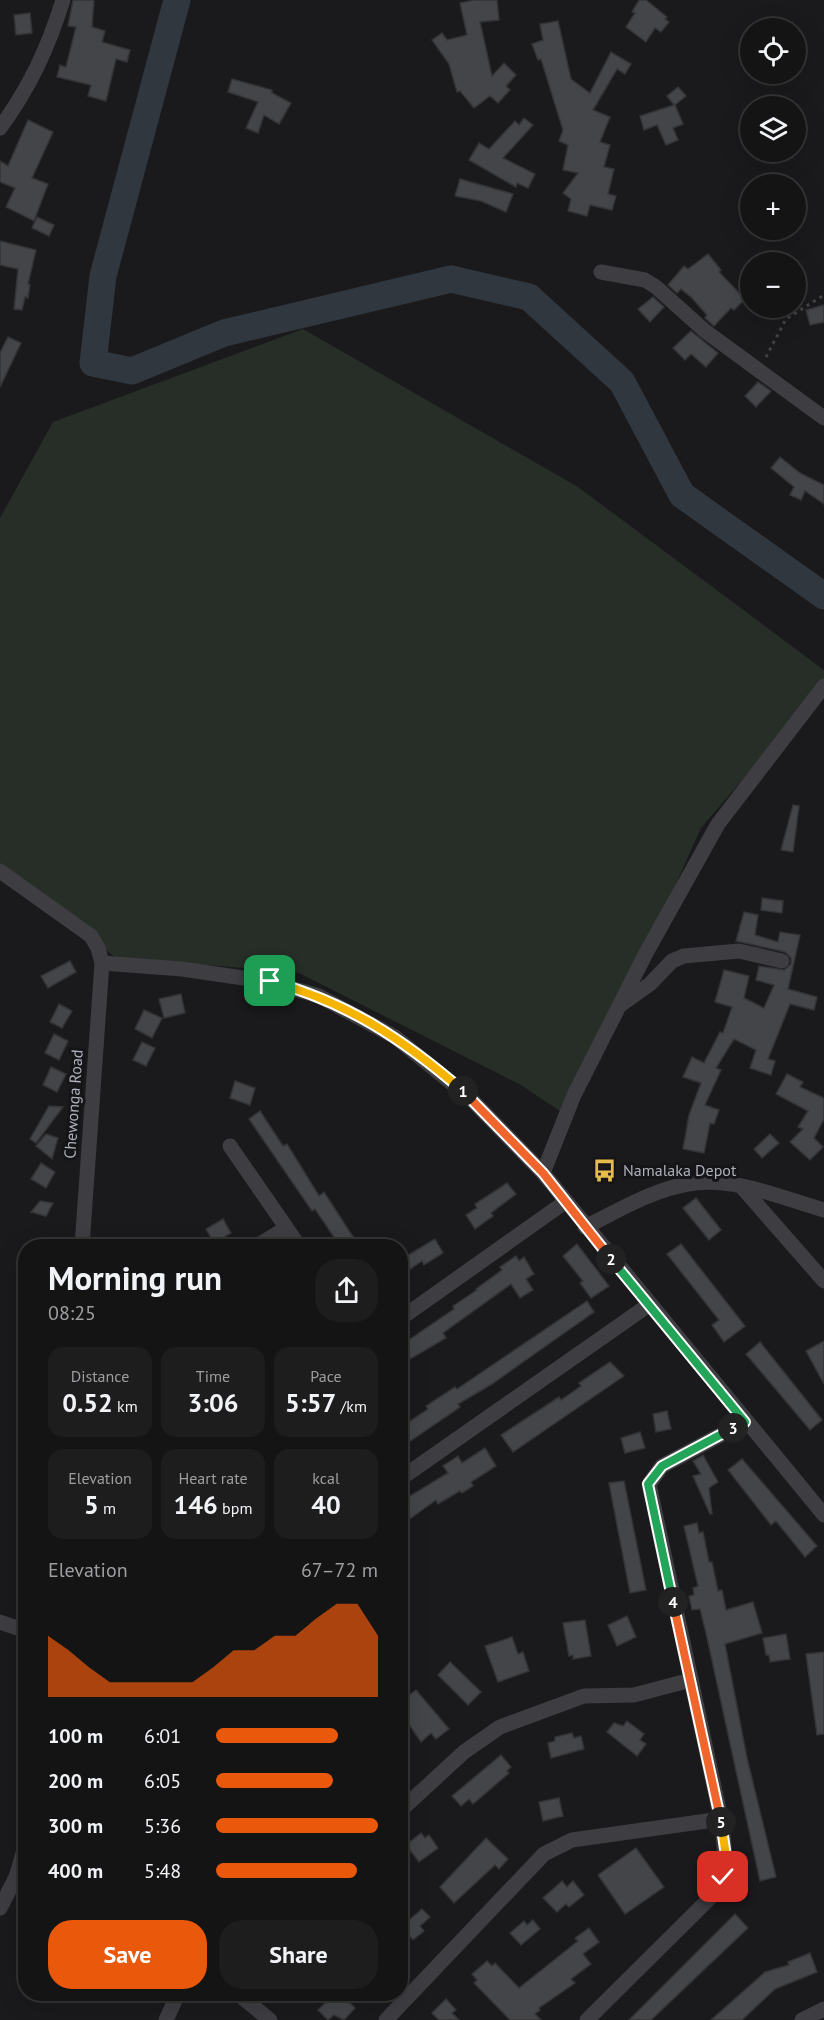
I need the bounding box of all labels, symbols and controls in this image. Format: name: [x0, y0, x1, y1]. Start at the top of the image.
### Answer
map controls: [740, 18, 806, 318]
button: locate: [740, 18, 806, 84]
button: layers: [740, 96, 806, 162]
button: +: [740, 174, 806, 240]
button: −: [740, 252, 806, 318]
pin: [244, 955, 295, 1006]
icon: arrive: [253, 964, 286, 997]
street label: Chewonga Road: [59, 1049, 87, 1159]
pin: 1: [448, 1076, 478, 1106]
text: 1: [458, 1081, 468, 1101]
bus stop icon: Namalaka Depot: [592, 1157, 618, 1183]
place label: Namalaka Depot: [623, 1160, 737, 1180]
pin: 2: [596, 1244, 626, 1274]
text: 2: [606, 1249, 616, 1269]
text: Morning run: [48, 1256, 222, 1299]
button: share: [315, 1259, 378, 1322]
text: 08:25: [48, 1300, 96, 1326]
text: Distance: [71, 1366, 129, 1386]
text: Time: [196, 1366, 230, 1386]
text: Pace: [310, 1366, 342, 1386]
text: 0.52: [62, 1386, 113, 1419]
text: 3:06: [187, 1386, 239, 1419]
text: 5:57: [285, 1386, 336, 1419]
text: km: [113, 1396, 138, 1416]
text: /km: [336, 1396, 367, 1416]
pin: 3: [718, 1413, 748, 1443]
text: 3: [728, 1418, 738, 1438]
text: Elevation: [68, 1468, 132, 1488]
text: Heart rate: [178, 1468, 248, 1488]
text: kcal: [312, 1468, 340, 1488]
text: 5: [84, 1488, 99, 1521]
text: 146: [174, 1488, 218, 1521]
text: 40: [311, 1488, 341, 1521]
text: m: [99, 1498, 116, 1518]
text: bpm: [218, 1498, 252, 1518]
text: Elevation: [48, 1557, 128, 1583]
text: 67–72 m: [301, 1557, 378, 1583]
pin: 4: [658, 1587, 688, 1617]
text: 4: [668, 1592, 678, 1612]
text: 100 m: [48, 1723, 103, 1749]
text: 6:01: [144, 1723, 181, 1749]
text: 200 m: [48, 1768, 103, 1794]
text: 6:05: [144, 1768, 181, 1794]
pin: 5: [706, 1807, 736, 1837]
text: 5: [716, 1812, 726, 1832]
text: 300 m: [48, 1813, 103, 1839]
text: 5:36: [144, 1813, 181, 1839]
pin: [697, 1851, 748, 1902]
text: 400 m: [48, 1858, 103, 1884]
text: 5:48: [144, 1858, 181, 1884]
icon: check: [706, 1860, 739, 1893]
button: Save: [48, 1920, 207, 1989]
button: Share: [219, 1920, 378, 1989]

